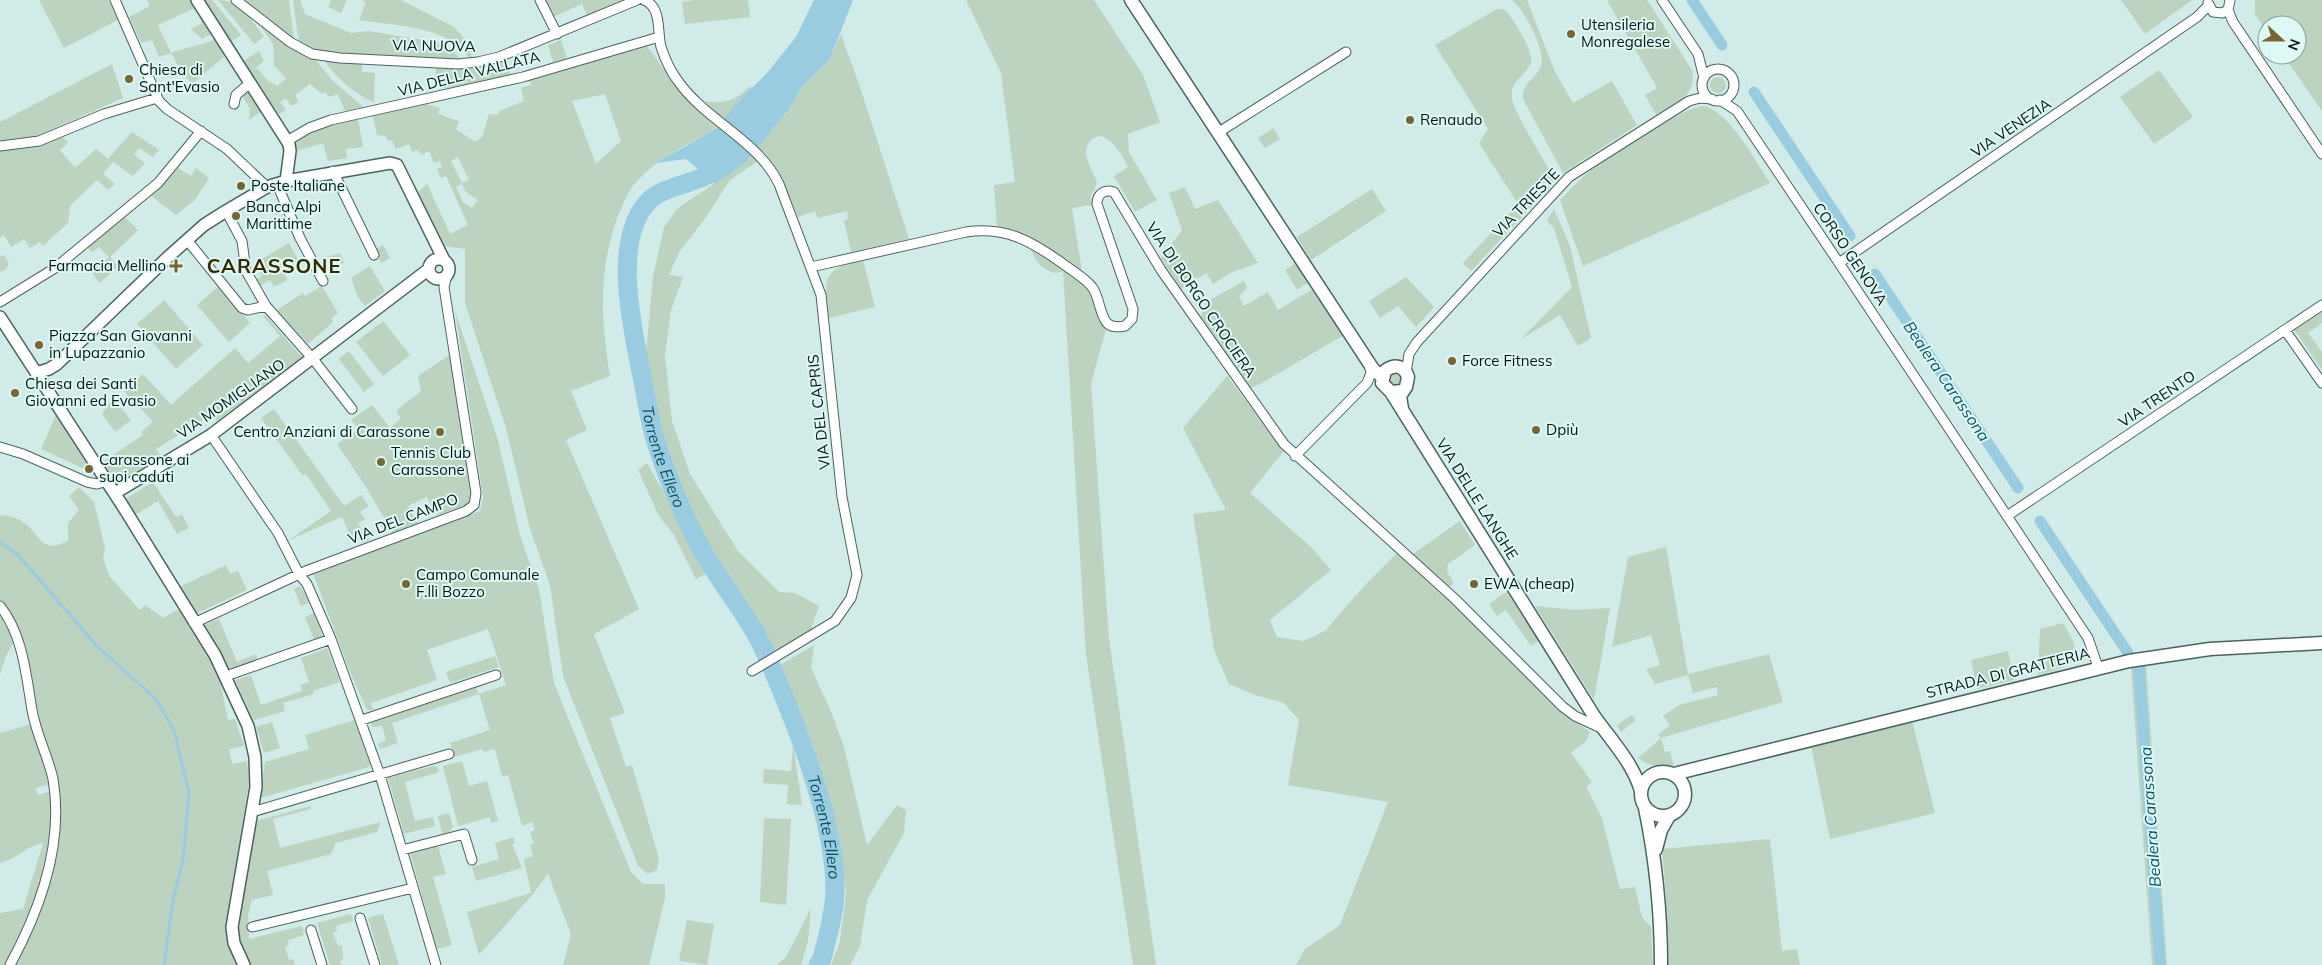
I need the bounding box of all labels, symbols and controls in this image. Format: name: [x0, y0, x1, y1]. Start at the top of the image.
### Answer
place label: Utensileria Monregalese: [1581, 15, 1670, 51]
north arrow: [2257, 15, 2307, 65]
marker: Utensileria Monregalese: [1565, 28, 1577, 40]
street label: VIA NUOVA: [392, 35, 476, 56]
text: N: [2284, 36, 2304, 53]
street label: VIA DELLA VALLATA: [396, 47, 542, 100]
place label: Chiesa di Sant'Evasio: [139, 60, 220, 96]
marker: Chiesa di Sant'Evasio: [123, 73, 135, 85]
street label: VIA VENEZIA: [1967, 94, 2054, 161]
place label: Renaudo: [1420, 110, 1482, 129]
marker: Renaudo: [1404, 114, 1416, 126]
street label: VIA TRIESTE: [1488, 164, 1563, 241]
place label: Poste Italiane: [251, 176, 345, 195]
marker: Poste Italiane: [235, 180, 247, 192]
place label: Banca Alpi Marittime: [246, 197, 321, 233]
street label: CORSO GENOVA: [1809, 199, 1892, 309]
marker: Banca Alpi Marittime: [230, 210, 242, 222]
street label: VIA DI BORGO CROCIERA: [1142, 218, 1261, 381]
district label: CARASSONE: [207, 253, 341, 278]
place label: Farmacia Mellino: [48, 256, 166, 275]
marker: Farmacia Mellino: [170, 260, 182, 272]
water label: Bealera Carassona: [1899, 317, 1995, 445]
place label: Piazza San Giovanni in Lupazzanio: [49, 326, 192, 362]
marker: Piazza San Giovanni in Lupazzanio: [33, 339, 45, 351]
place label: Force Fitness: [1462, 351, 1553, 370]
street label: VIA DEL CAPRIS: [803, 353, 834, 471]
street label: VIA MOMIGLIANO: [173, 354, 288, 443]
marker: Force Fitness: [1446, 355, 1458, 367]
street label: VIA TRENTO: [2115, 366, 2199, 431]
place label: Chiesa dei Santi Giovanni ed Evasio: [25, 374, 156, 410]
marker: Chiesa dei Santi Giovanni ed Evasio: [9, 387, 21, 399]
water label: Torrente Ellero: [638, 404, 690, 511]
place label: Dpiù: [1546, 420, 1578, 439]
place label: Centro Anziani di Carassone: [234, 422, 430, 441]
marker: Dpiù: [1530, 424, 1542, 436]
marker: Centro Anziani di Carassone: [434, 426, 446, 438]
street label: VIA DELLE LANGHE: [1432, 434, 1523, 563]
place label: Tennis Club Carassone: [391, 443, 471, 479]
place label: Carassone ai suoi caduti: [99, 450, 189, 486]
marker: Tennis Club Carassone: [375, 456, 387, 468]
marker: Carassone ai suoi caduti: [83, 463, 95, 475]
street label: VIA DEL CAMPO: [345, 489, 461, 548]
place label: Campo Comunale F.lli Bozzo: [416, 565, 539, 601]
place label: EWA (cheap): [1484, 574, 1575, 593]
marker: Campo Comunale F.lli Bozzo: [400, 578, 412, 590]
marker: EWA (cheap): [1468, 578, 1480, 590]
street label: STRADA DI GRATTERIA: [1924, 643, 2092, 702]
water label: Bealera Carassona: [2135, 746, 2165, 888]
water label: Torrente Ellero: [803, 772, 845, 880]

